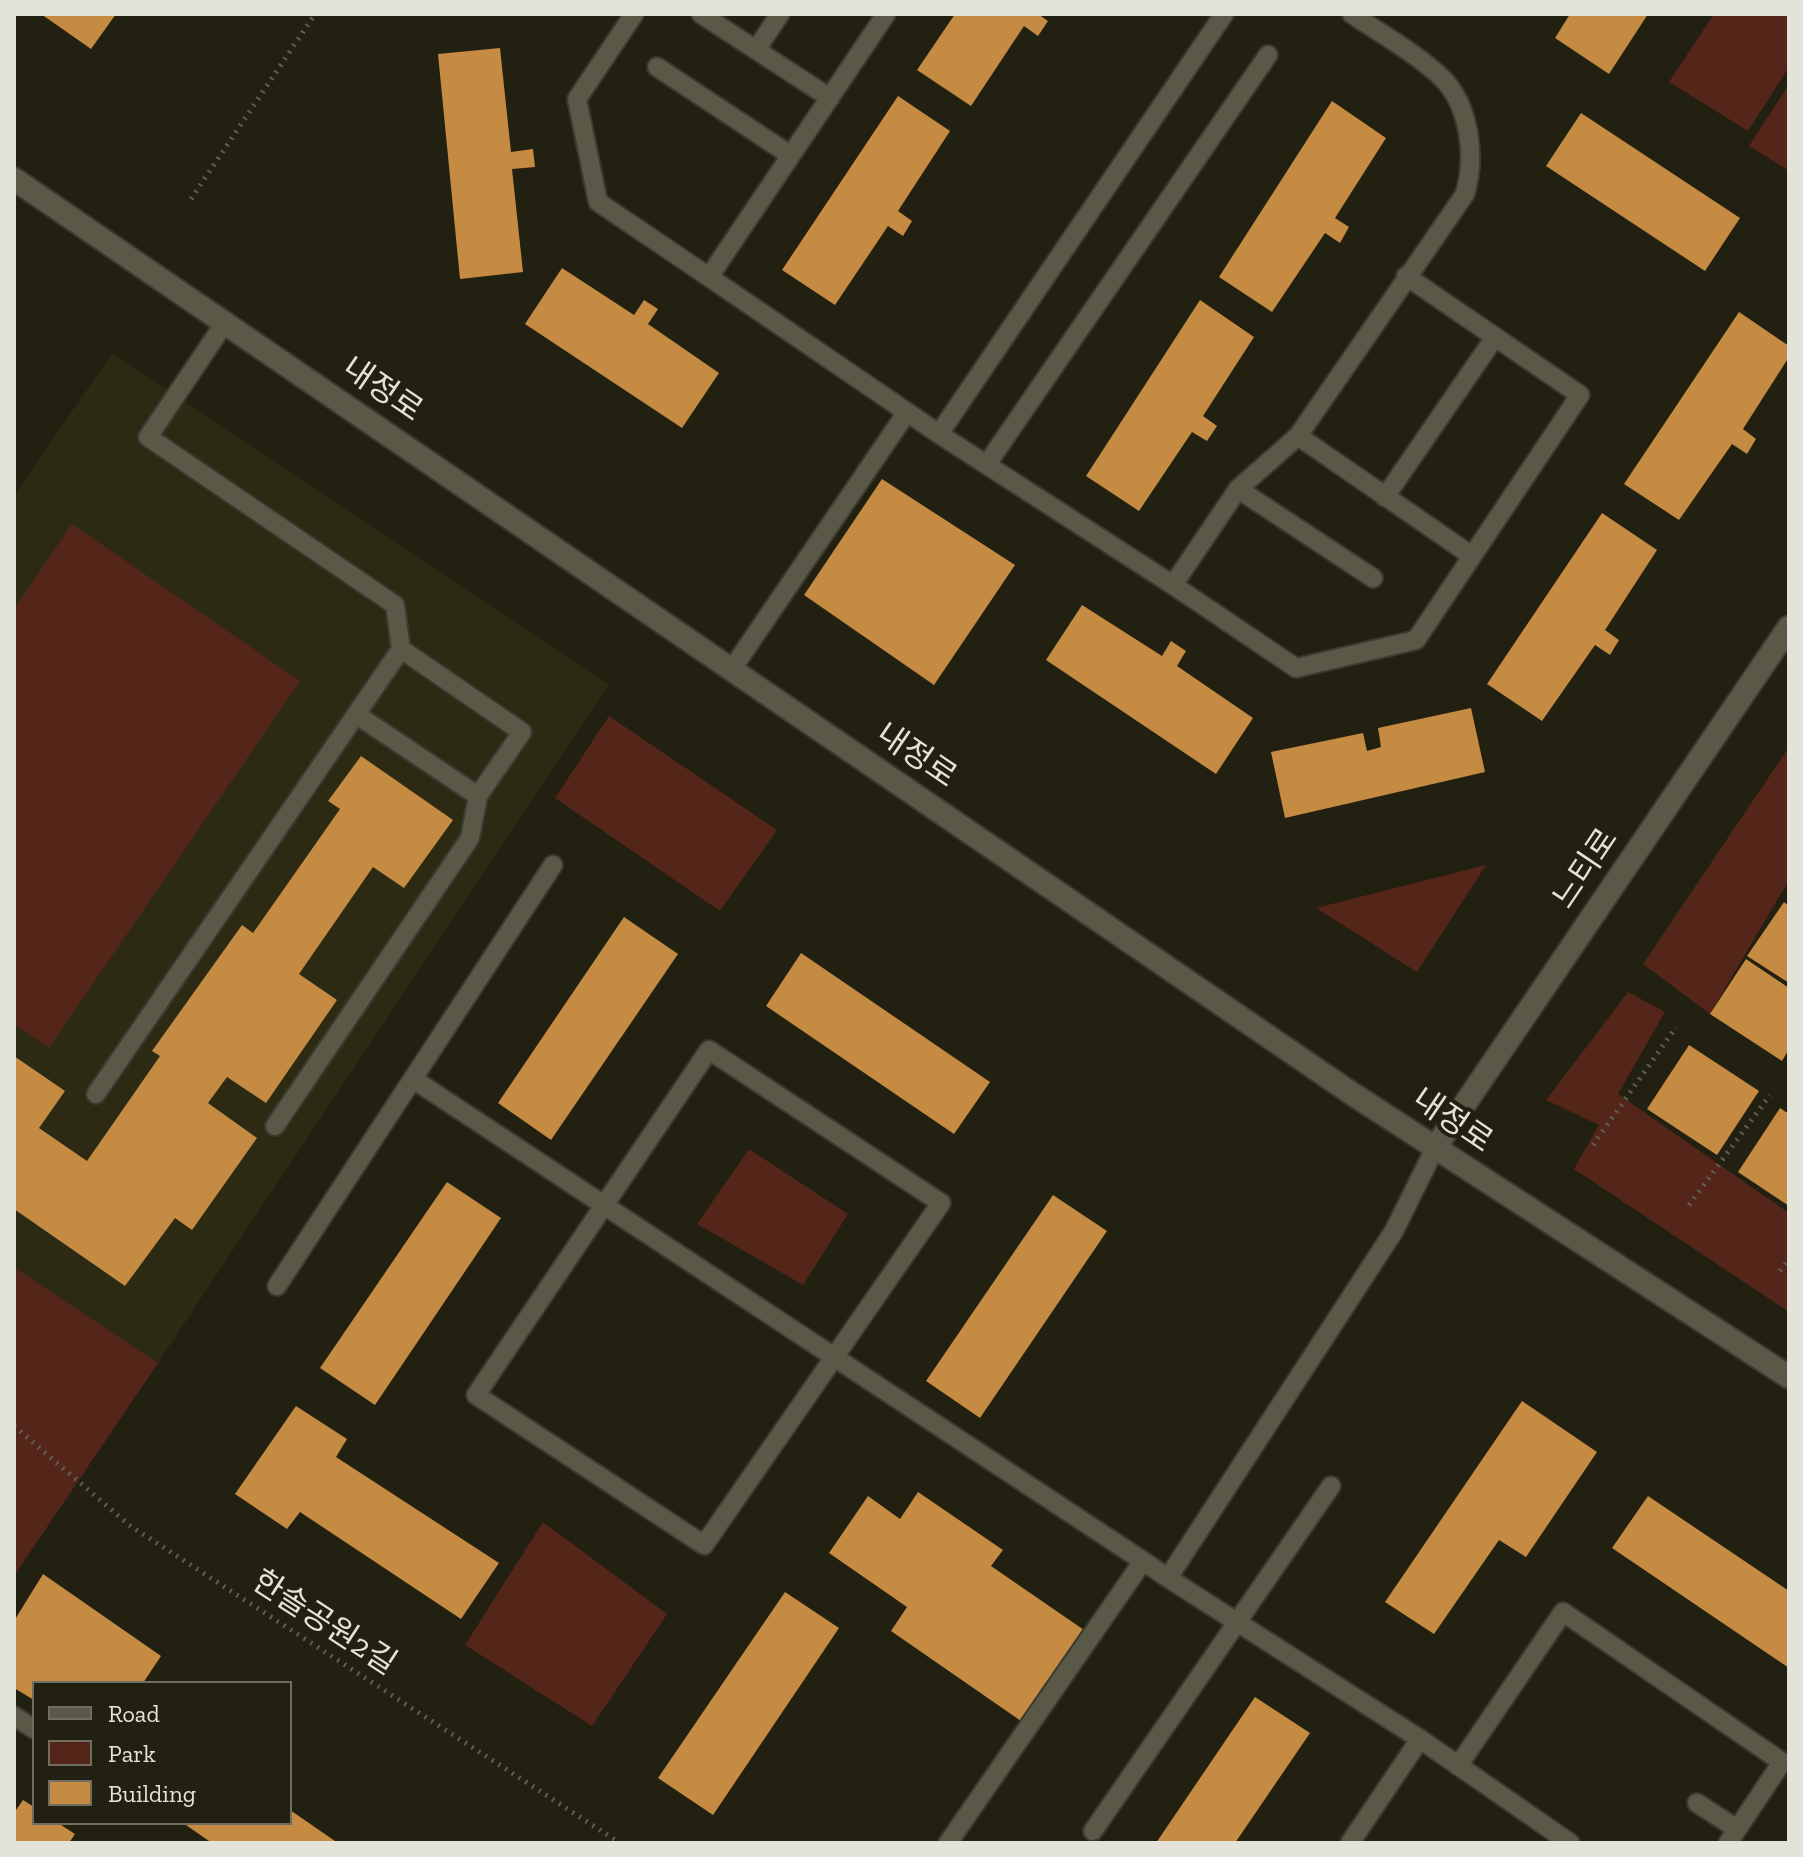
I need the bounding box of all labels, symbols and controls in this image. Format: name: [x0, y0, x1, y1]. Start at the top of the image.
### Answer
street label: 내정로: [335, 349, 429, 431]
street label: 내정로: [869, 715, 963, 797]
street label: 느티로: [1545, 822, 1627, 916]
street label: 내정로: [1405, 1080, 1499, 1162]
street label: 한솔공원2길: [245, 1562, 403, 1684]
legend: [32, 1681, 292, 1825]
text: Road: [108, 1699, 160, 1728]
text: Park: [108, 1739, 156, 1768]
text: Building: [108, 1779, 196, 1808]

